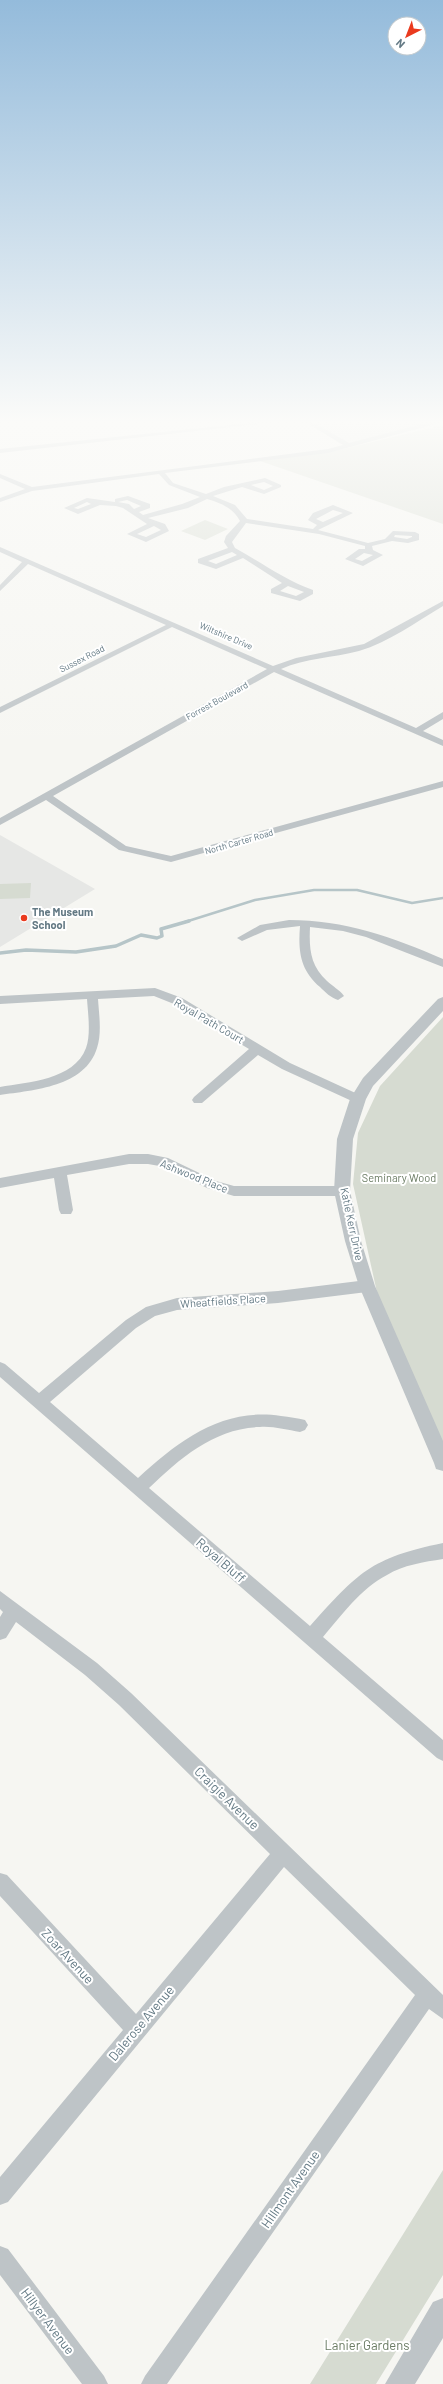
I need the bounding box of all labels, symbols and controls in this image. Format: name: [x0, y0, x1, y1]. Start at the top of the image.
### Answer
north arrow: [387, 16, 427, 56]
text: N: [393, 37, 407, 51]
street label: Wiltshire Drive: [198, 619, 255, 652]
street label: Sussex Road: [57, 642, 106, 675]
street label: Forrest Boulevard: [184, 679, 250, 722]
street label: North Carter Road: [203, 826, 274, 857]
place label: The Museum School: [32, 905, 93, 931]
marker: The Museum School: [19, 913, 29, 923]
street label: Royal Path Court: [172, 995, 247, 1046]
street label: Ashwood Place: [158, 1156, 230, 1195]
park label: Seminary Wood: [362, 1171, 436, 1184]
street label: Katie Kerr Drive: [338, 1186, 367, 1262]
street label: Wheatfields Place: [180, 1291, 266, 1310]
street label: Royal Bluff: [193, 1534, 249, 1586]
street label: Craigie Avenue: [191, 1763, 263, 1833]
street label: Zoar Avenue: [38, 1925, 98, 1987]
street label: Dalerose Avenue: [105, 1982, 177, 2064]
street label: Hillmont Avenue: [257, 2147, 323, 2231]
street label: Hillyer Avenue: [18, 2285, 78, 2357]
park label: Lanier Gardens: [324, 2337, 410, 2353]

